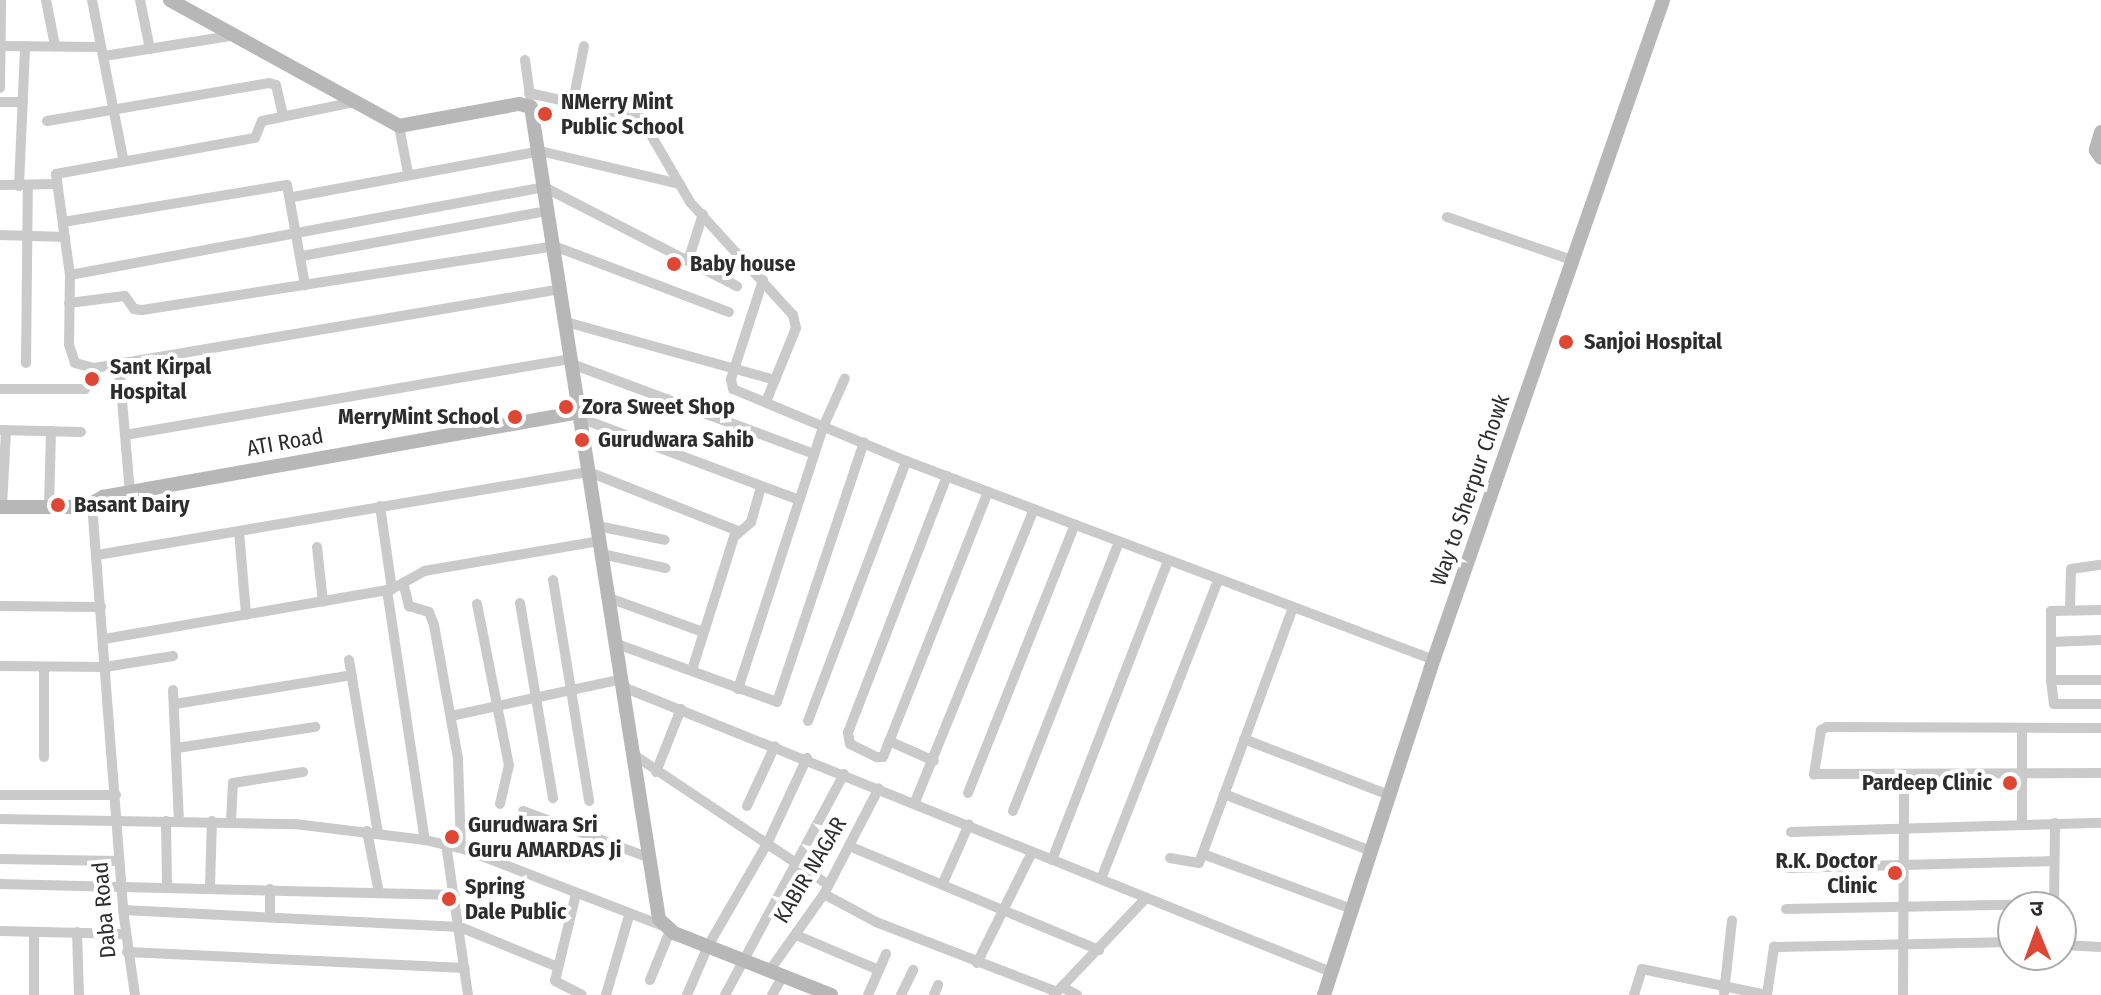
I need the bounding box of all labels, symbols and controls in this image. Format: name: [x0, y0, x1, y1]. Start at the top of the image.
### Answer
place label: NMerry Mint Public School: [561, 88, 684, 140]
marker: NMerry Mint Public School: [536, 105, 554, 123]
place label: Baby house: [690, 251, 796, 277]
marker: Baby house: [665, 255, 683, 273]
place label: Sanjoi Hospital: [1584, 329, 1722, 355]
marker: Sanjoi Hospital: [1555, 331, 1577, 353]
place label: Sant Kirpal Hospital: [110, 353, 211, 404]
marker: Sant Kirpal Hospital: [81, 368, 103, 390]
street label: Way to Sherpur Chowk: [1425, 391, 1515, 589]
place label: Zora Sweet Shop: [582, 394, 735, 420]
marker: Zora Sweet Shop: [557, 398, 575, 416]
place label: MerryMint School: [338, 404, 499, 430]
marker: MerryMint School: [506, 408, 524, 426]
street label: ATI Road: [245, 422, 325, 462]
place label: Gurudwara Sahib: [598, 427, 754, 453]
marker: Gurudwara Sahib: [573, 431, 591, 449]
place label: Basant Dairy: [74, 492, 189, 518]
marker: Basant Dairy: [49, 496, 67, 514]
place label: Pardeep Clinic: [1862, 770, 1992, 796]
marker: Pardeep Clinic: [1999, 772, 2021, 794]
place label: Gurudwara Sri Guru AMARDAS Ji: [468, 811, 621, 862]
street label: KABIR NAGAR: [768, 812, 852, 928]
marker: Gurudwara Sri Guru AMARDAS Ji: [443, 828, 461, 846]
place label: R.K. Doctor Clinic: [1776, 847, 1877, 898]
street label: Daba Road: [87, 861, 121, 959]
marker: R.K. Doctor Clinic: [1884, 862, 1906, 884]
place label: Spring Dale Public: [465, 873, 566, 924]
marker: Spring Dale Public: [440, 890, 458, 908]
north arrow: [1997, 891, 2077, 971]
text: उ: [2030, 895, 2043, 922]

